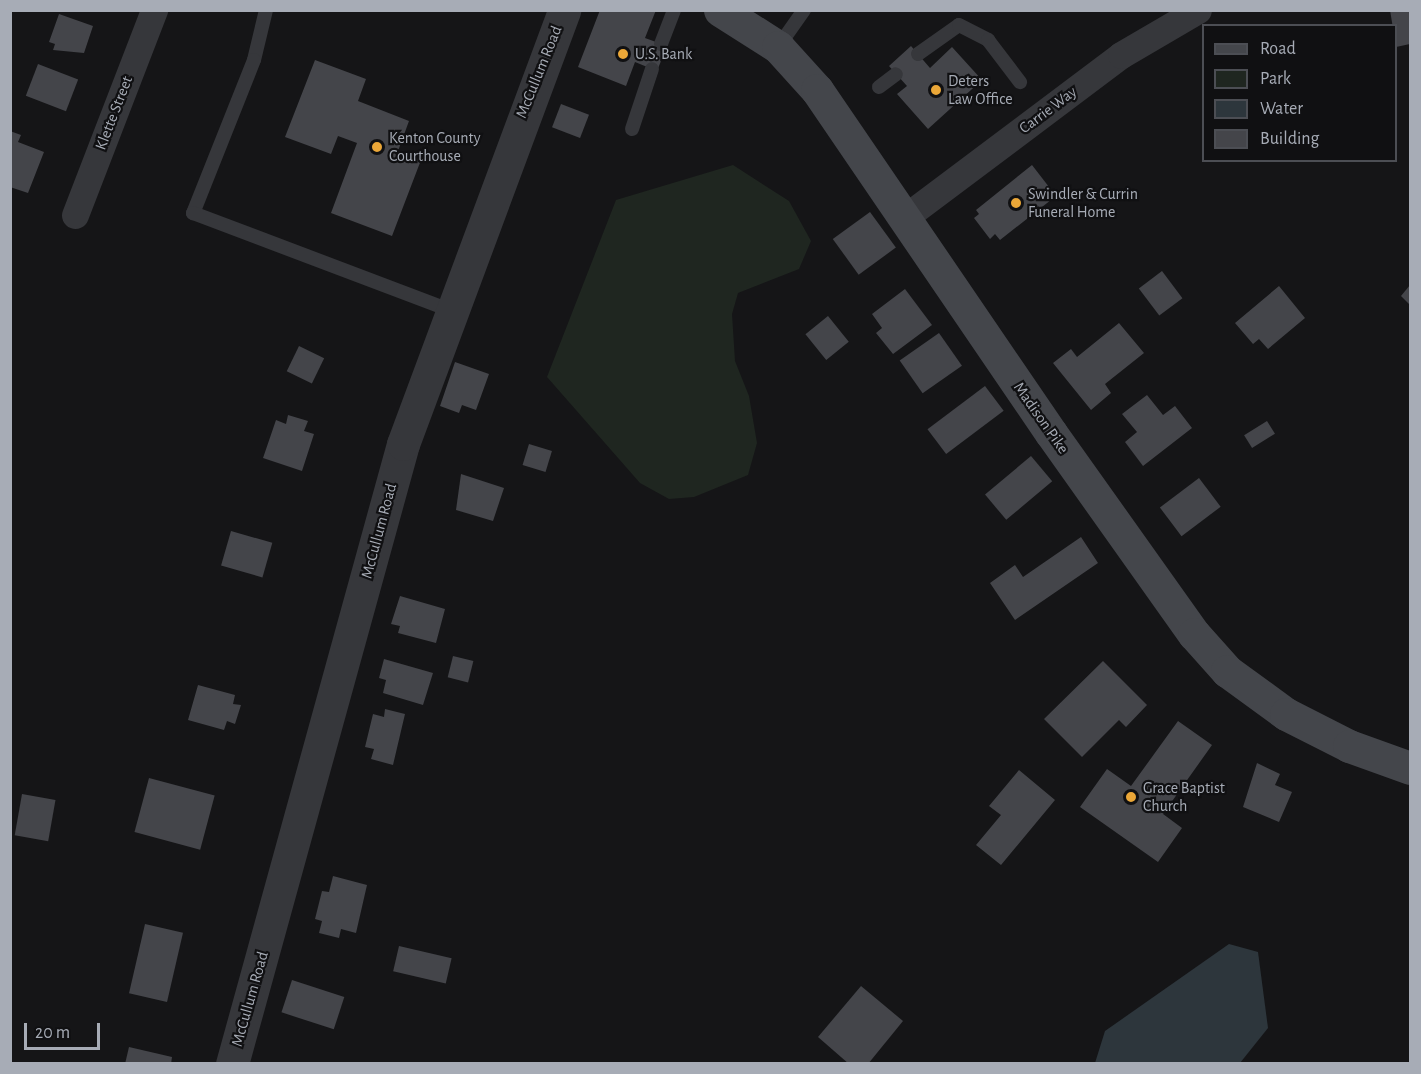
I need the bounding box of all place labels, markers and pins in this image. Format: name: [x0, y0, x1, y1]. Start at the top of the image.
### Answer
place label: U.S. Bank: [635, 44, 692, 64]
marker: U.S. Bank: [616, 47, 630, 61]
place label: Deters Law Office: [948, 71, 1013, 109]
marker: Deters Law Office: [929, 83, 943, 97]
place label: Kenton County Courthouse: [389, 128, 481, 166]
marker: Kenton County Courthouse: [370, 140, 384, 154]
place label: Swindler & Currin Funeral Home: [1028, 184, 1138, 222]
marker: Swindler & Currin Funeral Home: [1009, 196, 1023, 210]
place label: Grace Baptist Church: [1143, 778, 1225, 816]
marker: Grace Baptist Church: [1124, 790, 1138, 804]

